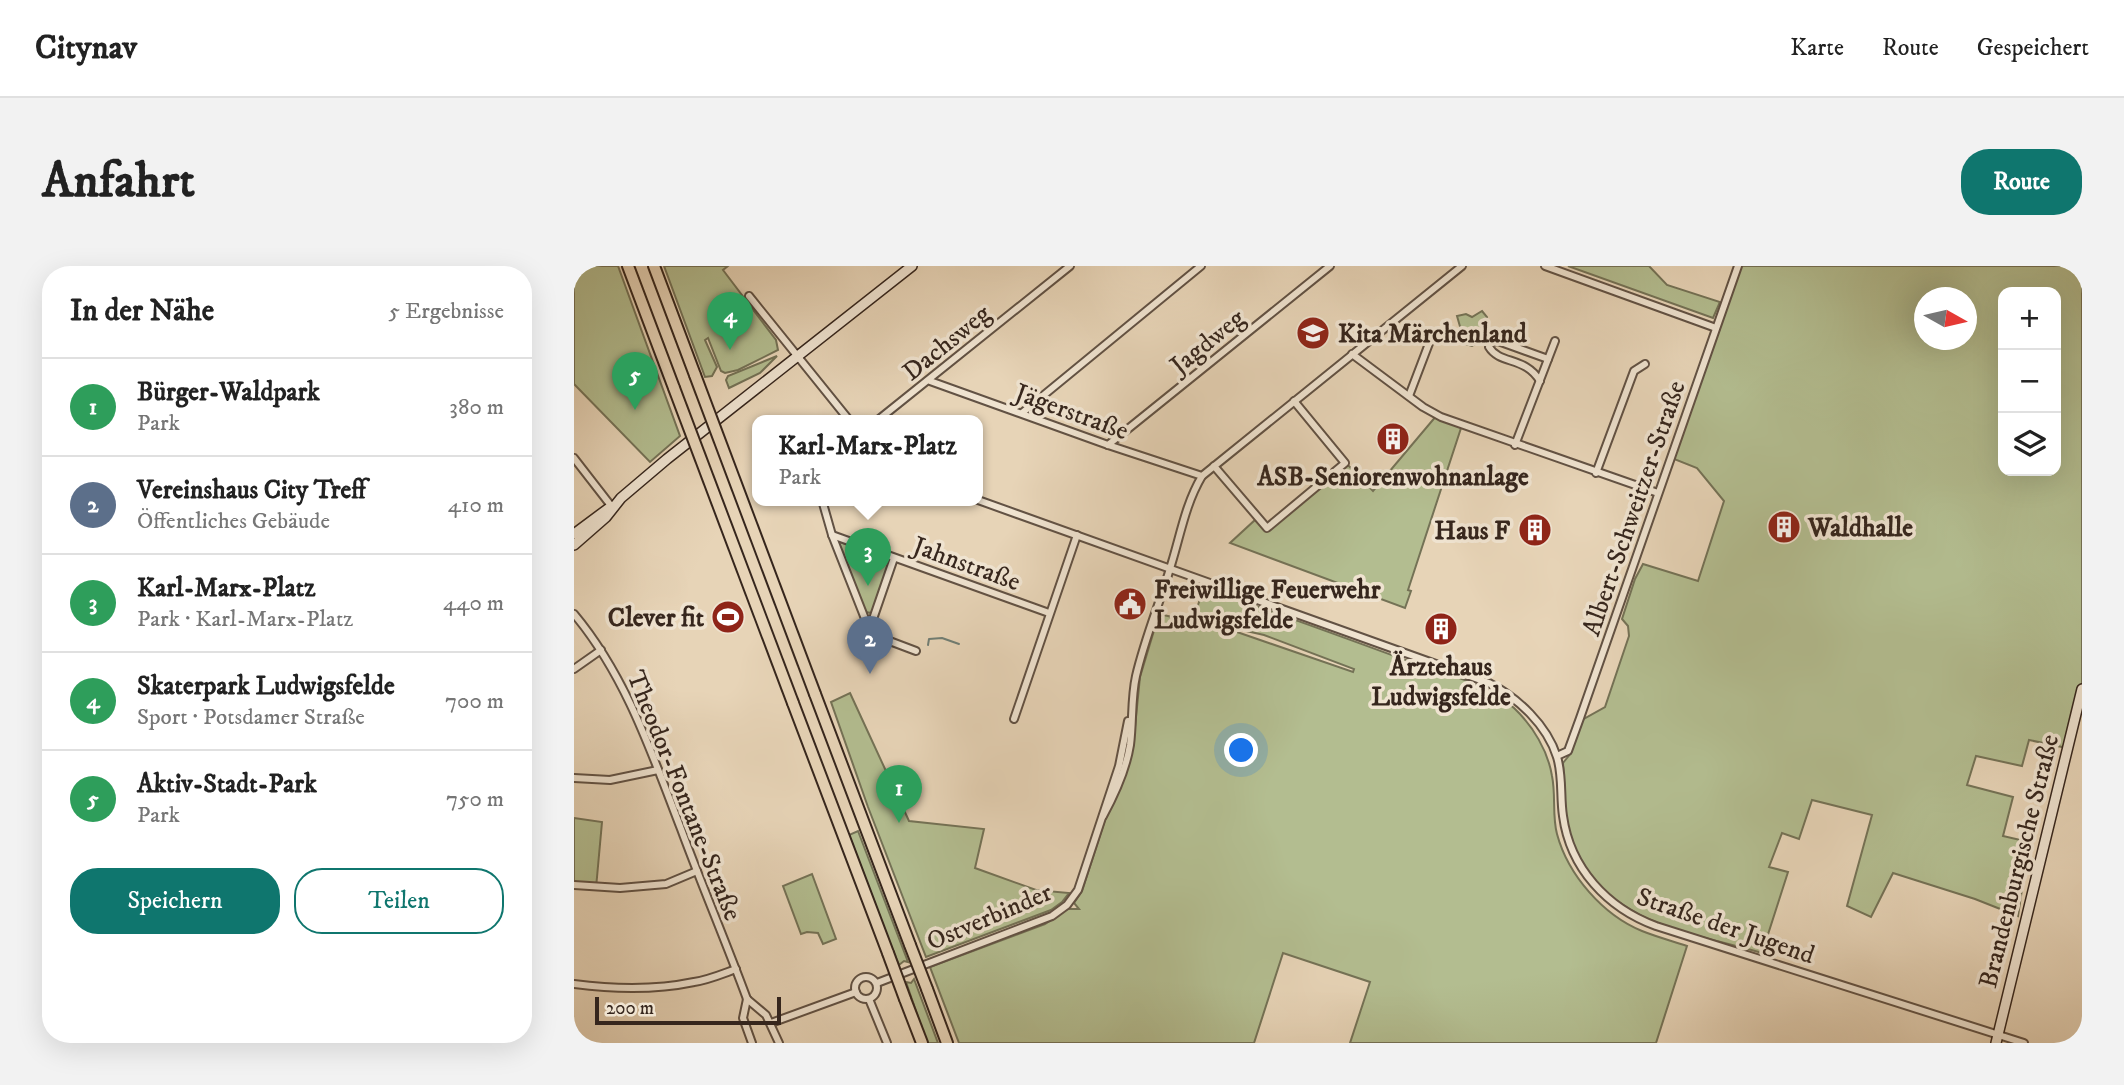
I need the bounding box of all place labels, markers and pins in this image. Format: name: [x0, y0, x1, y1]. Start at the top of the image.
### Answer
pin: 4: [707, 292, 753, 350]
school or university icon: Kita Märchenland: [1294, 314, 1332, 352]
place label: Kita Märchenland: [1338, 318, 1528, 351]
pin: 5: [612, 352, 658, 410]
building icon: ASB-Seniorenwohnanlage: [1374, 420, 1412, 458]
place label: ASB-Seniorenwohnanlage: [1256, 461, 1529, 494]
building icon: Waldhalle: [1765, 508, 1803, 546]
building icon: Haus F: [1516, 511, 1554, 549]
place label: Waldhalle: [1807, 512, 1913, 545]
place label: Haus F: [1434, 515, 1511, 548]
pin: 3: [845, 528, 891, 586]
place label: Freiwillige Feuerwehr Ludwigsfelde: [1154, 574, 1381, 637]
public building icon: Freiwillige Feuerwehr Ludwigsfelde: [1111, 585, 1149, 623]
sports icon: Clever fit: [709, 598, 747, 636]
place label: Clever fit: [608, 602, 705, 635]
building icon: Ärztehaus Ludwigsfelde: [1422, 610, 1460, 648]
pin: 2: [847, 616, 893, 674]
place label: Ärztehaus Ludwigsfelde: [1371, 650, 1511, 714]
pin: 1: [876, 765, 922, 823]

